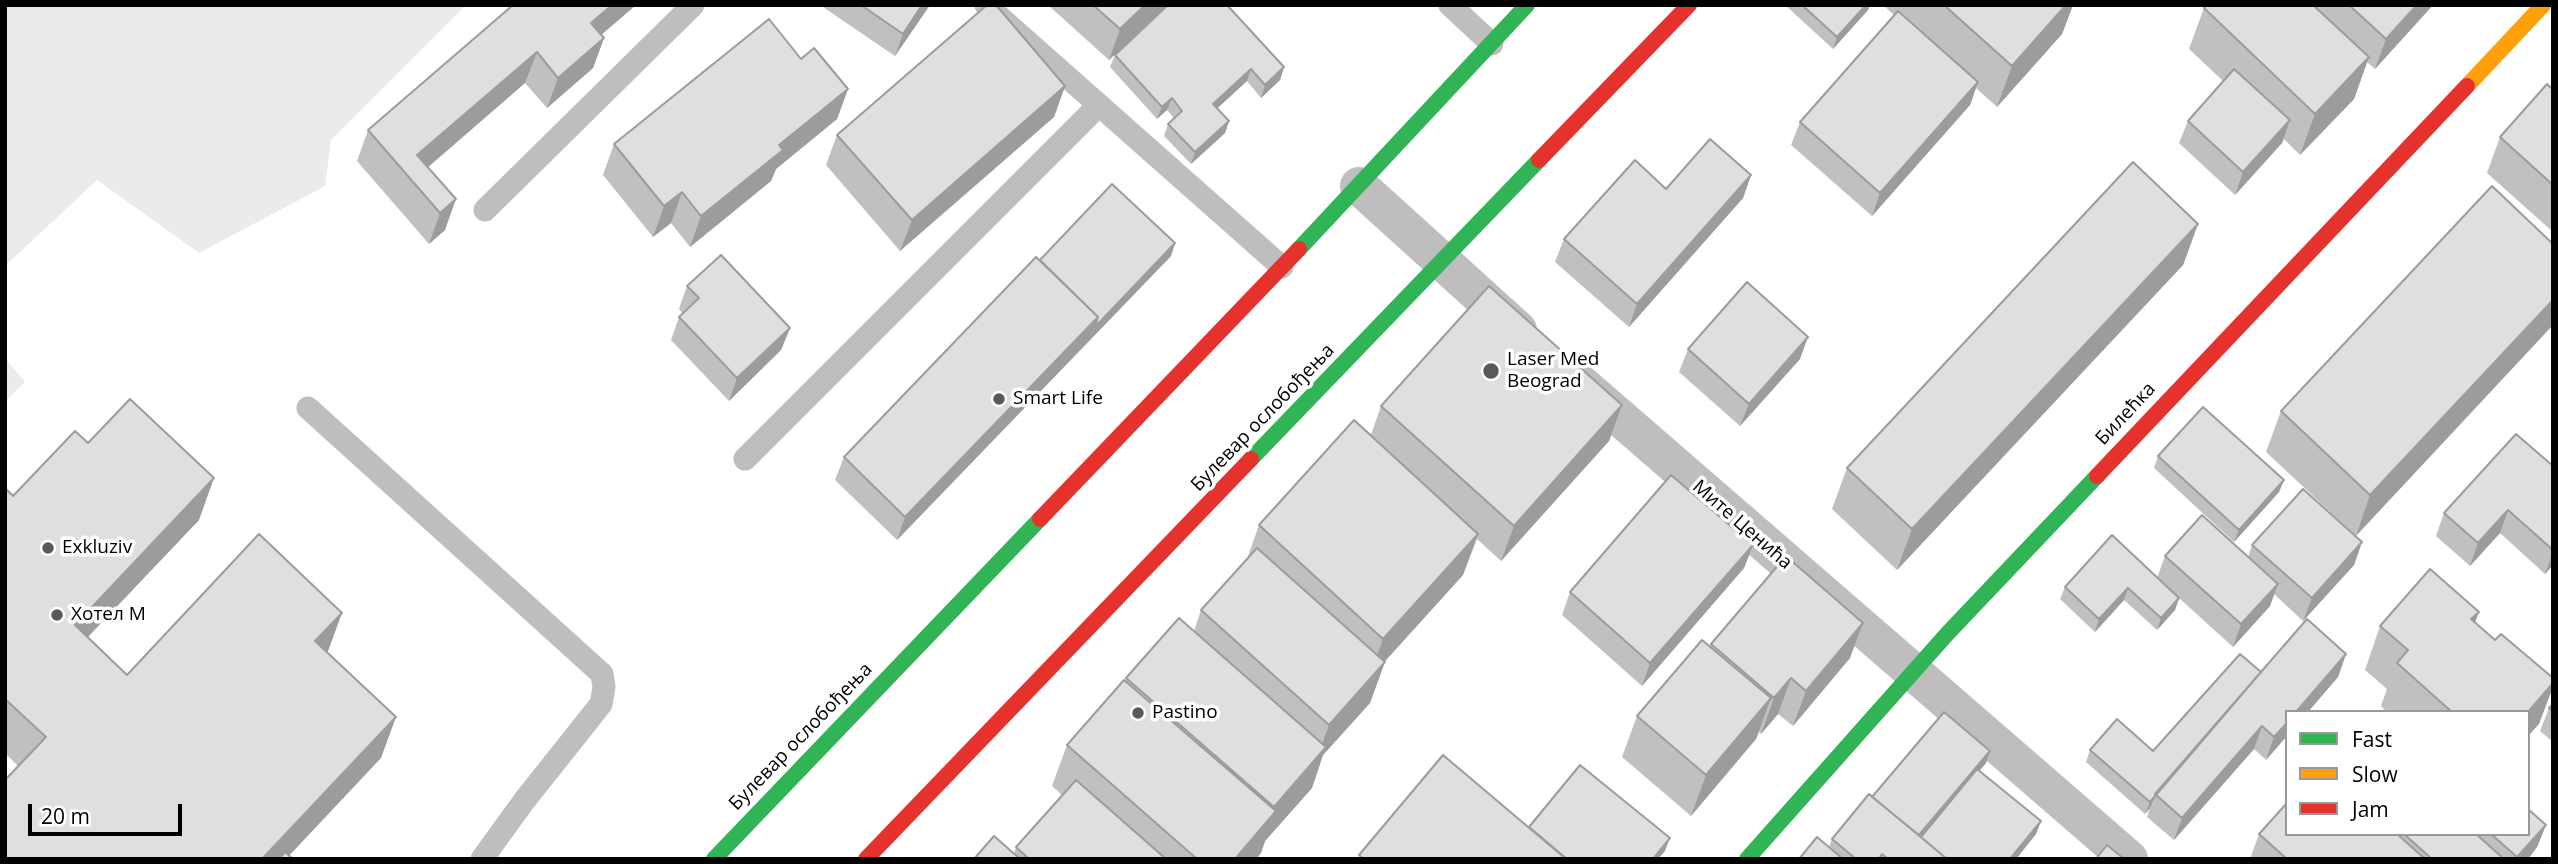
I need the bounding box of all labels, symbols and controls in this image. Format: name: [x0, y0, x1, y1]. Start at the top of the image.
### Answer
street label: Булевар ослобођења: [1187, 340, 1339, 496]
place label: Laser Med Beograd: [1507, 349, 1599, 393]
marker: Laser Med Beograd: [1481, 361, 1501, 381]
street label: Билећка: [2091, 378, 2161, 450]
place label: Smart Life: [1013, 388, 1103, 410]
marker: Smart Life: [991, 391, 1007, 407]
street label: Мите Ценића: [1687, 475, 1797, 575]
place label: Exkluziv: [62, 537, 132, 559]
marker: Exkluziv: [40, 540, 56, 556]
place label: Хотел М: [71, 604, 146, 626]
marker: Хотел М: [49, 607, 65, 623]
street label: Булевар ослобођења: [725, 659, 877, 815]
place label: Pastino: [1152, 702, 1218, 724]
marker: Pastino: [1130, 705, 1146, 721]
legend: [2285, 710, 2530, 836]
text: Fast: [2352, 725, 2392, 753]
text: Slow: [2352, 760, 2398, 788]
scale bar: [32, 790, 186, 834]
text: Jam: [2352, 795, 2389, 823]
text: 20 m: [41, 802, 90, 830]

